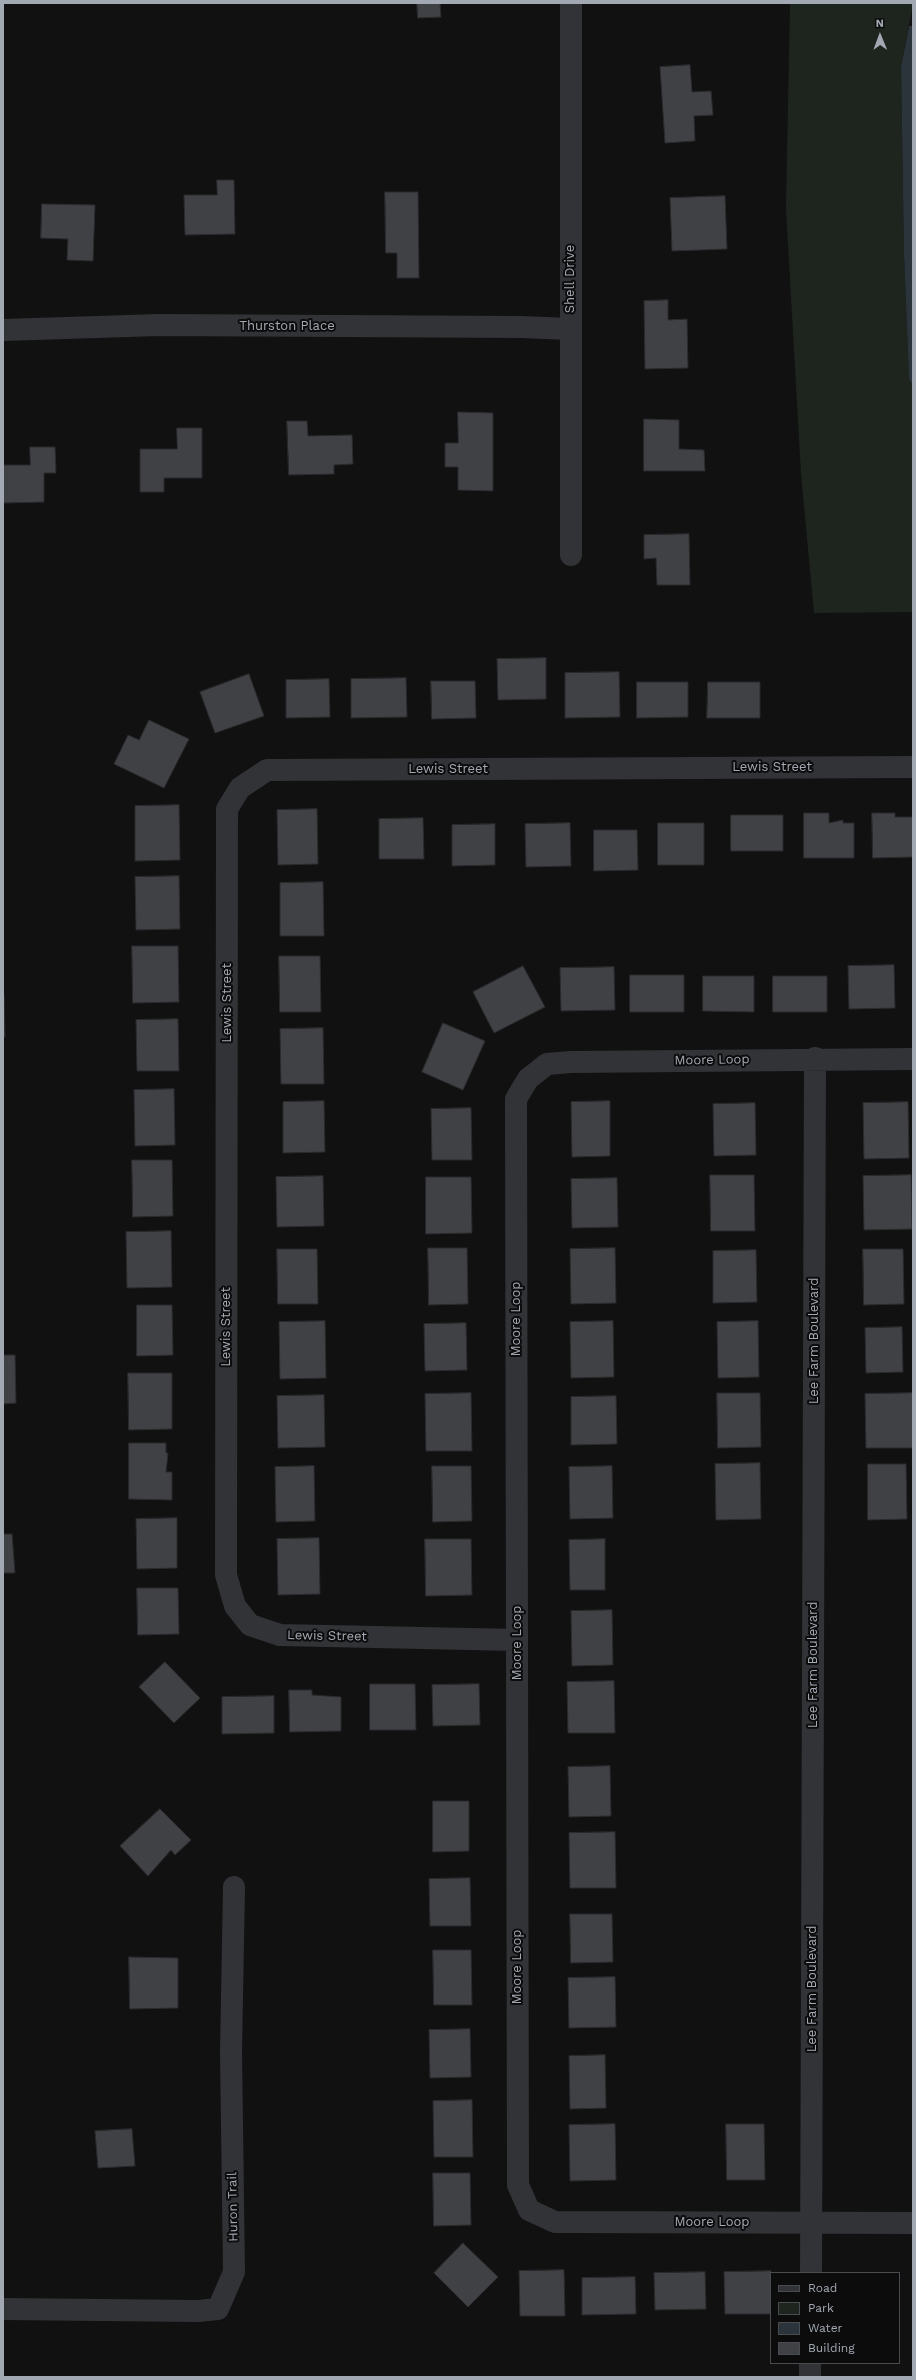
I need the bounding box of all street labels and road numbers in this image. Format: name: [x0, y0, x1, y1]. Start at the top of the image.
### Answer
street label: Shell Drive: [562, 245, 578, 313]
street label: Thurston Place: [239, 318, 335, 334]
street label: Lewis Street: [732, 759, 812, 775]
street label: Lewis Street: [408, 761, 488, 777]
street label: Lewis Street: [219, 963, 235, 1043]
street label: Moore Loop: [674, 1052, 750, 1068]
street label: Lee Farm Boulevard: [806, 1278, 822, 1404]
street label: Moore Loop: [508, 1282, 524, 1356]
street label: Lewis Street: [218, 1287, 234, 1367]
street label: Lee Farm Boulevard: [805, 1602, 821, 1728]
street label: Moore Loop: [509, 1606, 525, 1680]
street label: Lewis Street: [287, 1628, 367, 1644]
street label: Lee Farm Boulevard: [804, 1926, 820, 2052]
street label: Moore Loop: [509, 1930, 525, 2004]
street label: Huron Trail: [225, 2172, 241, 2242]
street label: Moore Loop: [675, 2214, 749, 2230]

